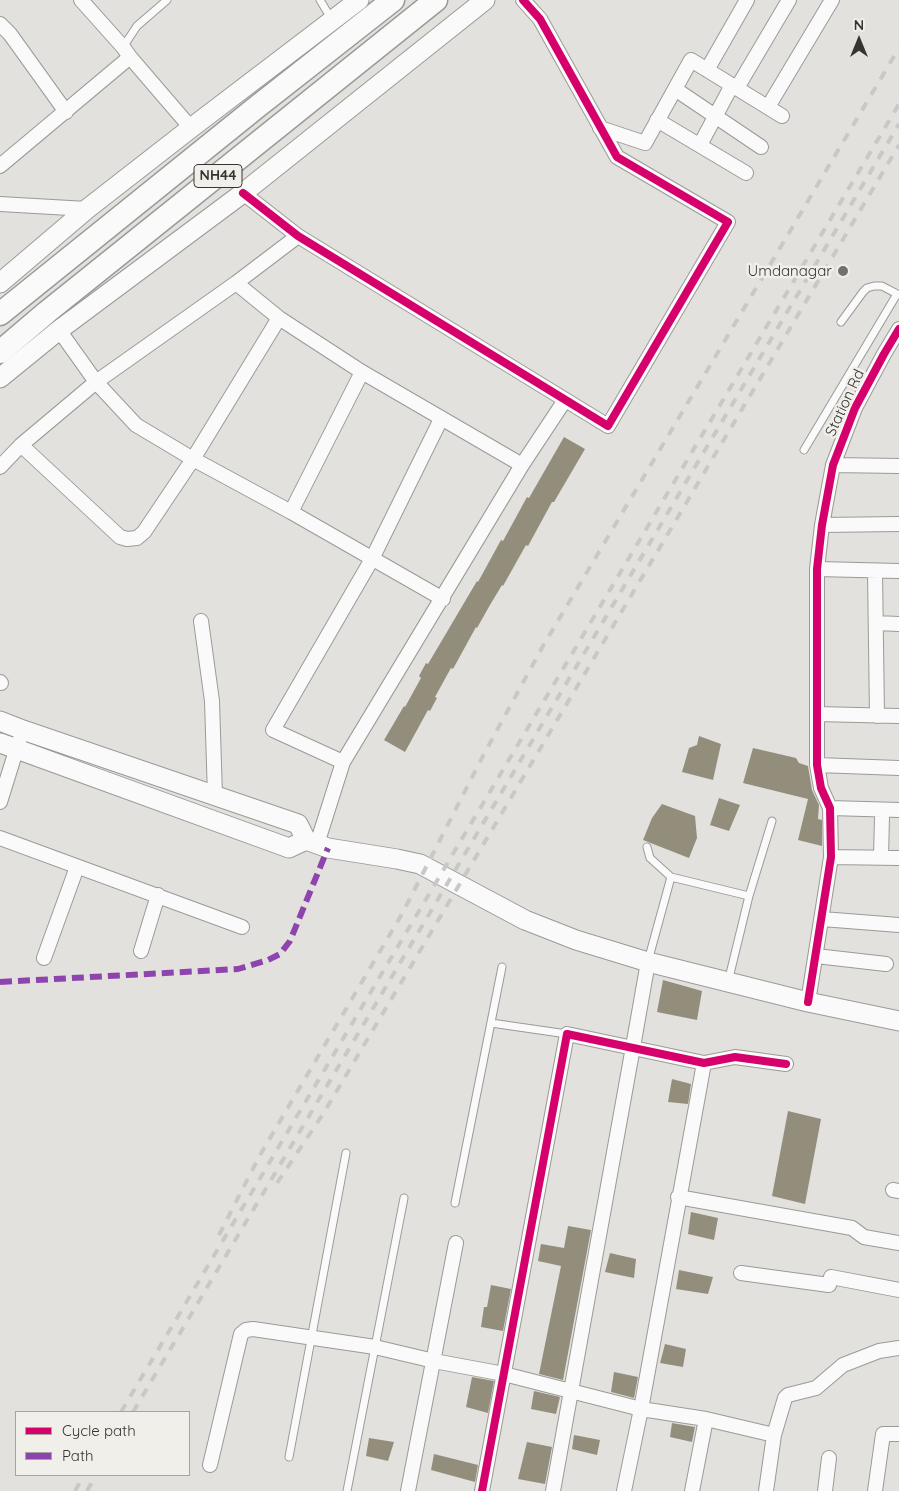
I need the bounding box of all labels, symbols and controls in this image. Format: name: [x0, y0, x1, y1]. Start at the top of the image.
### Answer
north arrow: [834, 15, 884, 65]
text: N: [854, 16, 864, 34]
road number: NH44: [194, 165, 242, 188]
place label: Umdanagar: [748, 262, 832, 280]
marker: Umdanagar: [836, 264, 850, 278]
street label: Station Rd: [822, 367, 868, 439]
legend: [15, 1411, 190, 1476]
text: Cycle path: [62, 1421, 136, 1440]
text: Path: [62, 1446, 94, 1465]

